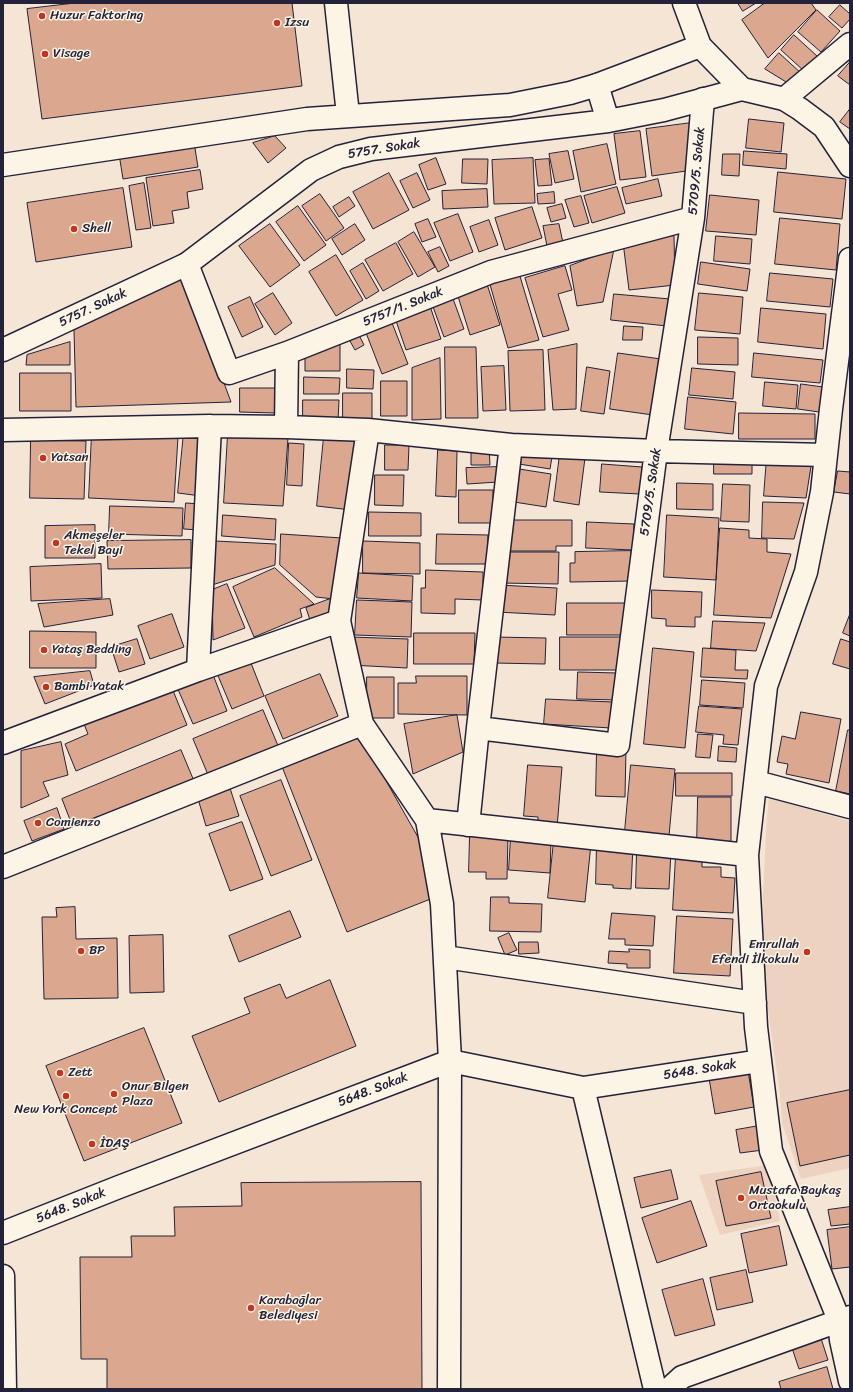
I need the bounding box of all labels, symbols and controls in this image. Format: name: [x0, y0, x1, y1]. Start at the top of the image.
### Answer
place label: Huzur Faktoring: [50, 8, 143, 24]
marker: Huzur Faktoring: [37, 11, 47, 21]
place label: Izsu: [285, 15, 309, 31]
marker: Izsu: [272, 18, 282, 28]
place label: Visage: [53, 46, 90, 62]
marker: Visage: [40, 49, 50, 59]
street label: 5709/5. Sokak: [685, 126, 709, 216]
street label: 5757. Sokak: [347, 136, 421, 162]
place label: Shell: [82, 221, 111, 237]
marker: Shell: [69, 224, 79, 234]
street label: 5757/1. Sokak: [361, 284, 445, 330]
street label: 5757. Sokak: [57, 285, 129, 331]
street label: 5709/5. Sokak: [637, 447, 665, 537]
place label: Yatsan: [51, 450, 89, 466]
marker: Yatsan: [38, 453, 48, 463]
place label: Akmeşeler Tekel Bayi: [64, 528, 124, 559]
marker: Akmeşeler Tekel Bayi: [51, 538, 61, 548]
place label: Yataş Bedding: [52, 642, 132, 658]
marker: Yataş Bedding: [39, 645, 49, 655]
place label: Bambi Yatak: [54, 679, 124, 695]
marker: Bambi Yatak: [41, 682, 51, 692]
place label: Comienzo: [46, 815, 100, 831]
marker: Comienzo: [33, 818, 43, 828]
place label: Emrullah Efendi İlkokulu: [712, 937, 799, 968]
place label: BP: [89, 943, 105, 959]
marker: BP: [76, 946, 86, 956]
marker: Emrullah Efendi İlkokulu: [802, 947, 812, 957]
street label: 5648. Sokak: [662, 1057, 738, 1083]
place label: Zett: [68, 1065, 92, 1081]
marker: Zett: [55, 1068, 65, 1078]
street label: 5648. Sokak: [336, 1070, 410, 1110]
place label: Onur Bilgen Plaza: [122, 1079, 189, 1110]
marker: Onur Bilgen Plaza: [109, 1089, 119, 1099]
marker: New York Concept: [61, 1091, 71, 1101]
place label: New York Concept: [14, 1102, 118, 1118]
place label: İDAŞ: [100, 1136, 130, 1152]
marker: İDAŞ: [87, 1139, 97, 1149]
place label: Mustafa Baykaş Ortaokulu: [749, 1183, 841, 1214]
street label: 5648. Sokak: [34, 1185, 108, 1227]
marker: Mustafa Baykaş Ortaokulu: [736, 1193, 746, 1203]
place label: Karabağlar Belediyesi: [259, 1293, 321, 1324]
marker: Karabağlar Belediyesi: [246, 1303, 256, 1313]

